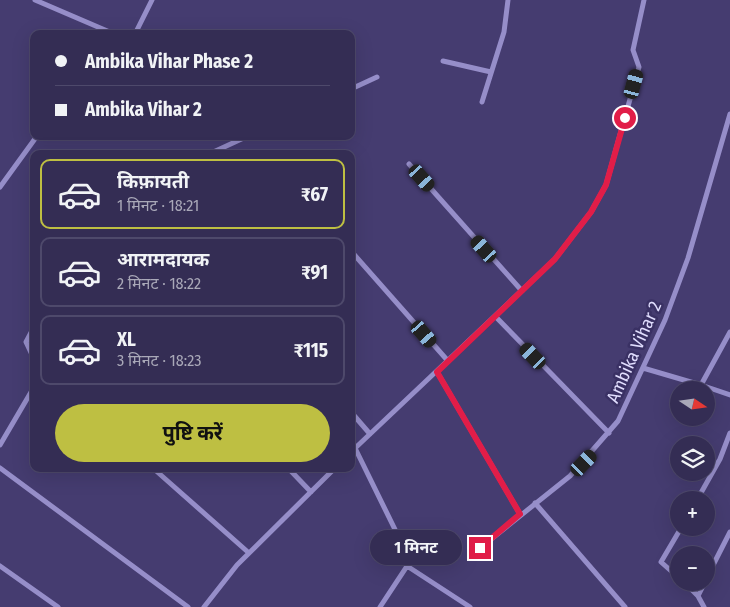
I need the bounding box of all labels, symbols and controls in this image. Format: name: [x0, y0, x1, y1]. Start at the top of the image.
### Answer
text: Ambika Vihar Phase 2: [85, 50, 253, 73]
car: [622, 68, 645, 100]
text: Ambika Vihar 2: [85, 98, 202, 121]
route start: [614, 107, 636, 129]
car: [406, 162, 437, 194]
text: किफ़ायती: [117, 170, 189, 193]
icon: car: [57, 172, 102, 217]
text: ₹67: [301, 183, 328, 206]
text: 1 मिनट · 18:21: [117, 196, 199, 215]
car: [468, 233, 499, 265]
text: आरामदायक: [117, 248, 209, 271]
icon: car: [57, 250, 102, 295]
text: ₹91: [301, 261, 328, 284]
text: 2 मिनट · 18:22: [117, 274, 201, 293]
street label: Ambika Vihar 2: [602, 298, 666, 406]
car: [408, 318, 439, 350]
icon: car: [57, 328, 102, 373]
text: XL: [117, 328, 136, 351]
text: ₹115: [294, 339, 328, 362]
car: [517, 340, 548, 372]
text: 3 मिनट · 18:23: [117, 351, 201, 370]
north arrow: [670, 381, 715, 426]
map controls: [670, 381, 715, 591]
button: पुष्टि करें: [55, 404, 330, 462]
button: layers: [670, 436, 715, 481]
car: [568, 447, 599, 479]
button: +: [670, 491, 715, 536]
callout: 1 मिनट: [370, 530, 462, 566]
route end: [469, 537, 491, 559]
text: 1 मिनट: [394, 538, 438, 557]
button: −: [670, 546, 715, 591]

